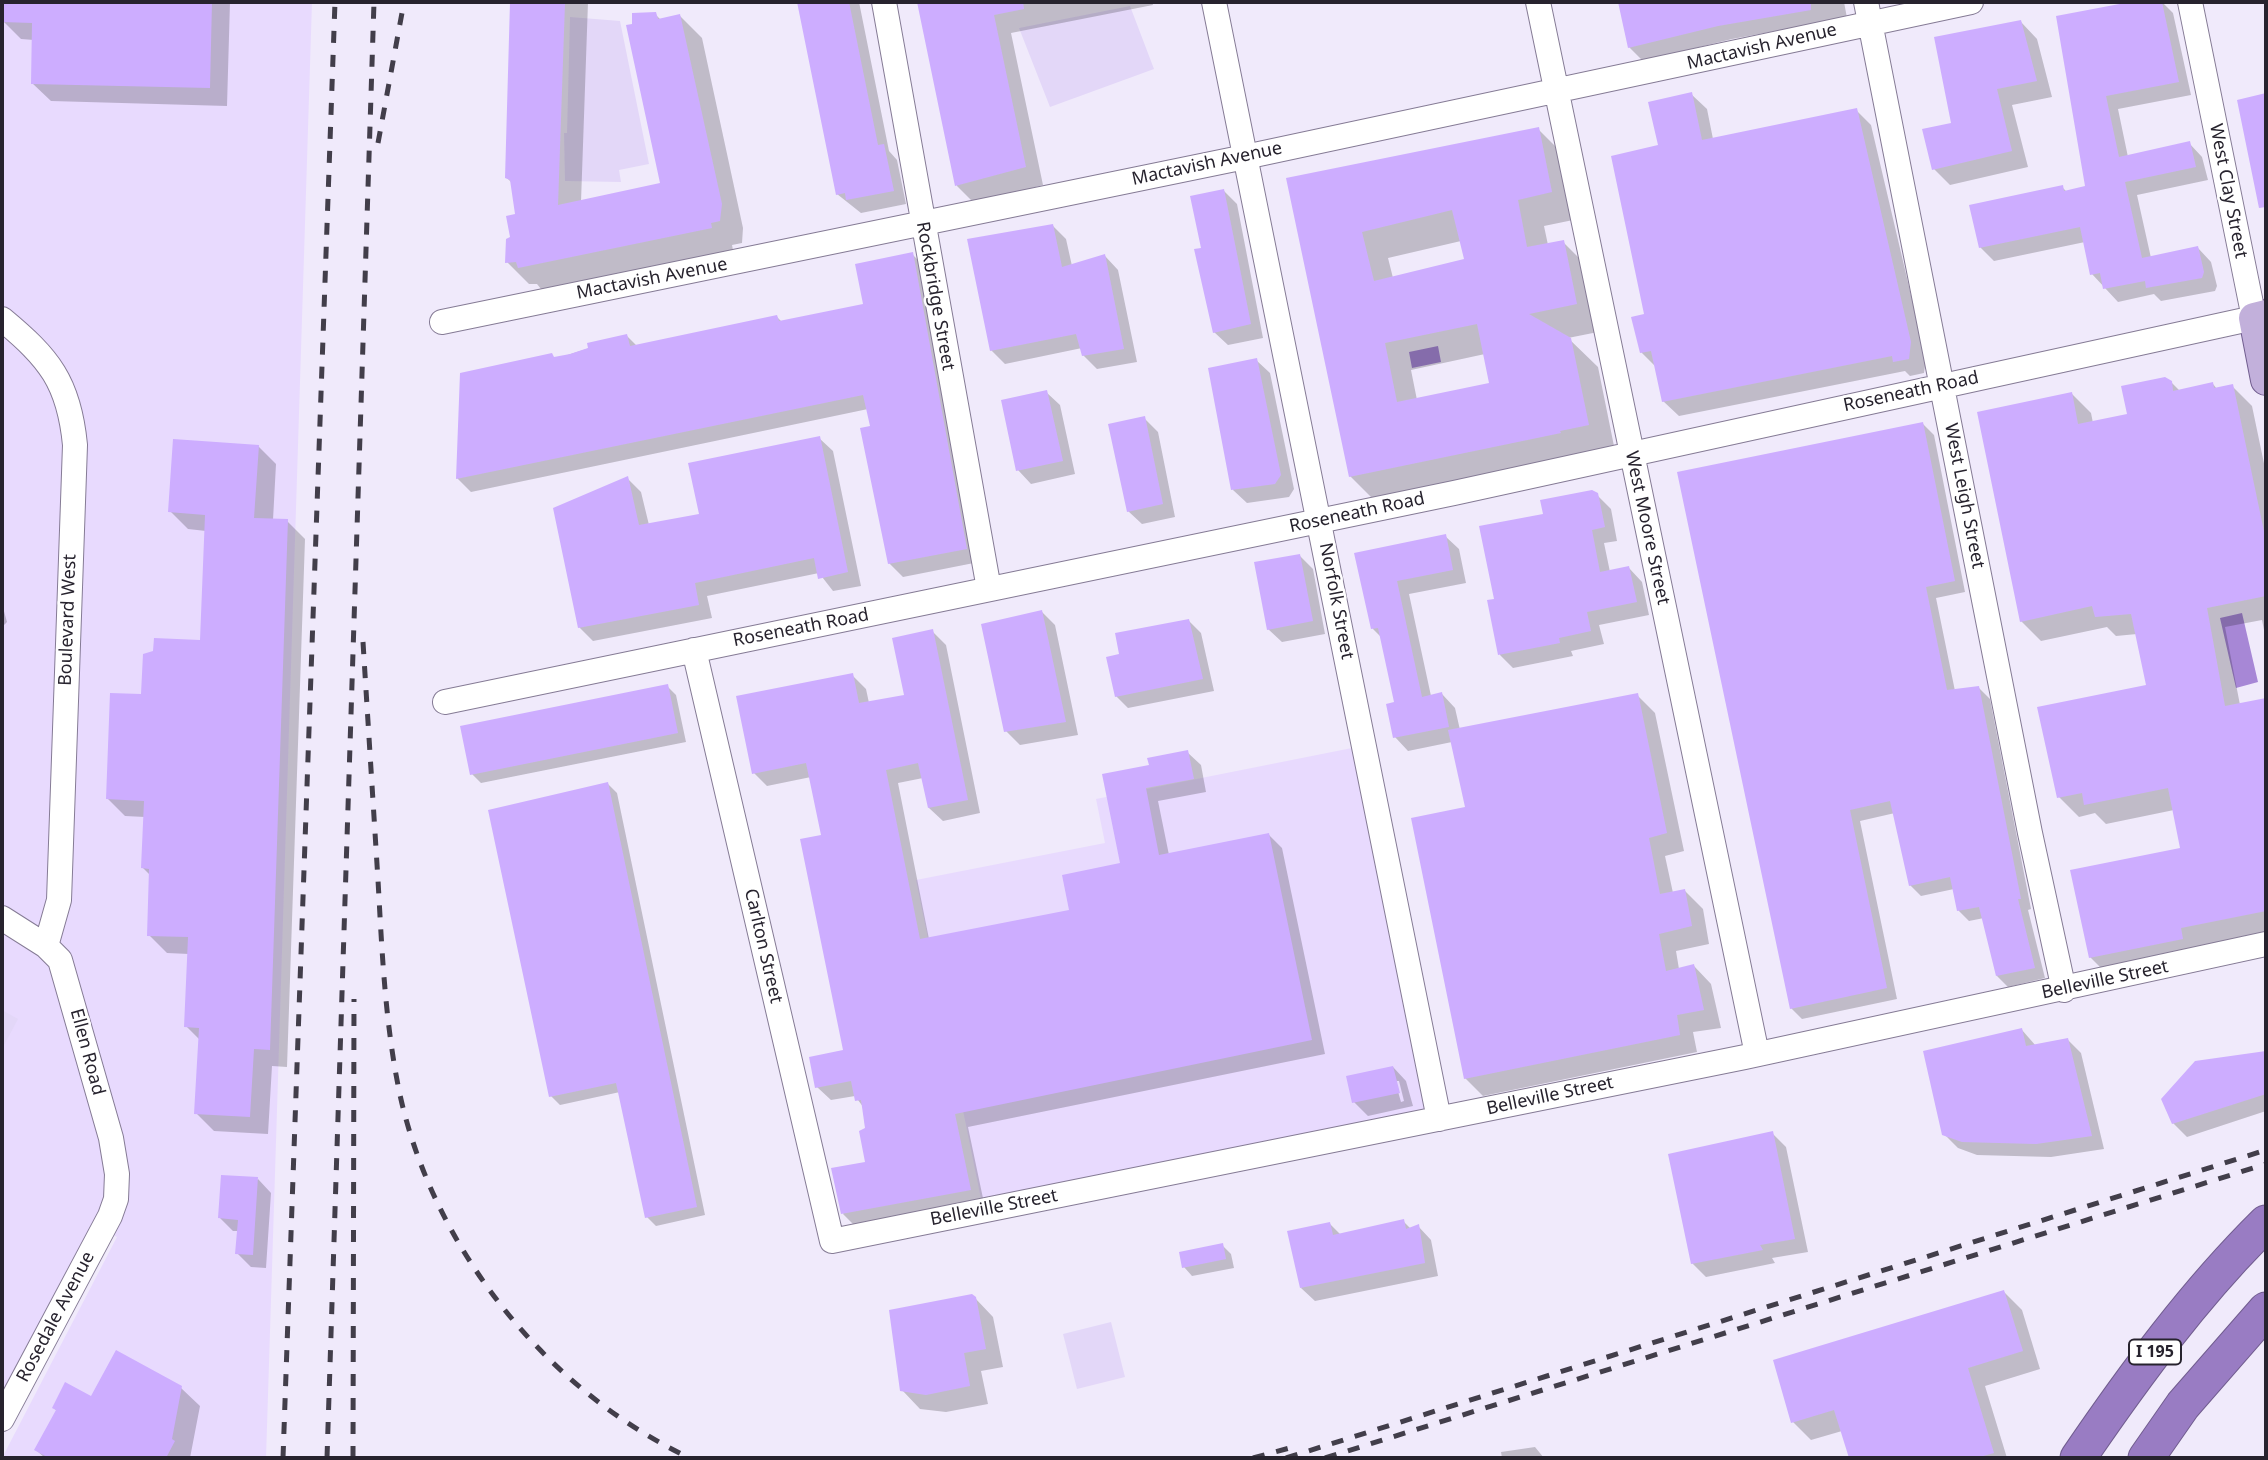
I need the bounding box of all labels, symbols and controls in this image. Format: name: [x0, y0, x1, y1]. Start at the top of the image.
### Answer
street label: Mactavish Avenue: [1685, 19, 1839, 75]
street label: West Clay Street: [2204, 122, 2252, 260]
street label: Mactavish Avenue: [1130, 138, 1284, 190]
street label: Rockbridge Street: [911, 220, 959, 372]
street label: Mactavish Avenue: [575, 254, 729, 304]
street label: Roseneath Road: [1841, 367, 1981, 417]
street label: West Leigh Street: [1939, 421, 1989, 571]
street label: West Moore Street: [1620, 449, 1674, 607]
street label: Roseneath Road: [1287, 488, 1427, 538]
street label: Norfolk Street: [1314, 541, 1358, 661]
street label: Boulevard West: [55, 554, 81, 686]
street label: Roseneath Road: [731, 604, 871, 652]
street label: Carlton Street: [739, 887, 787, 1005]
street label: Belleville Street: [2040, 956, 2170, 1004]
street label: Ellen Road: [65, 1006, 109, 1098]
street label: Belleville Street: [1485, 1072, 1615, 1120]
street label: Belleville Street: [929, 1185, 1059, 1231]
street label: Rosedale Avenue: [12, 1248, 100, 1386]
road number: I 195: [2129, 1340, 2181, 1364]

